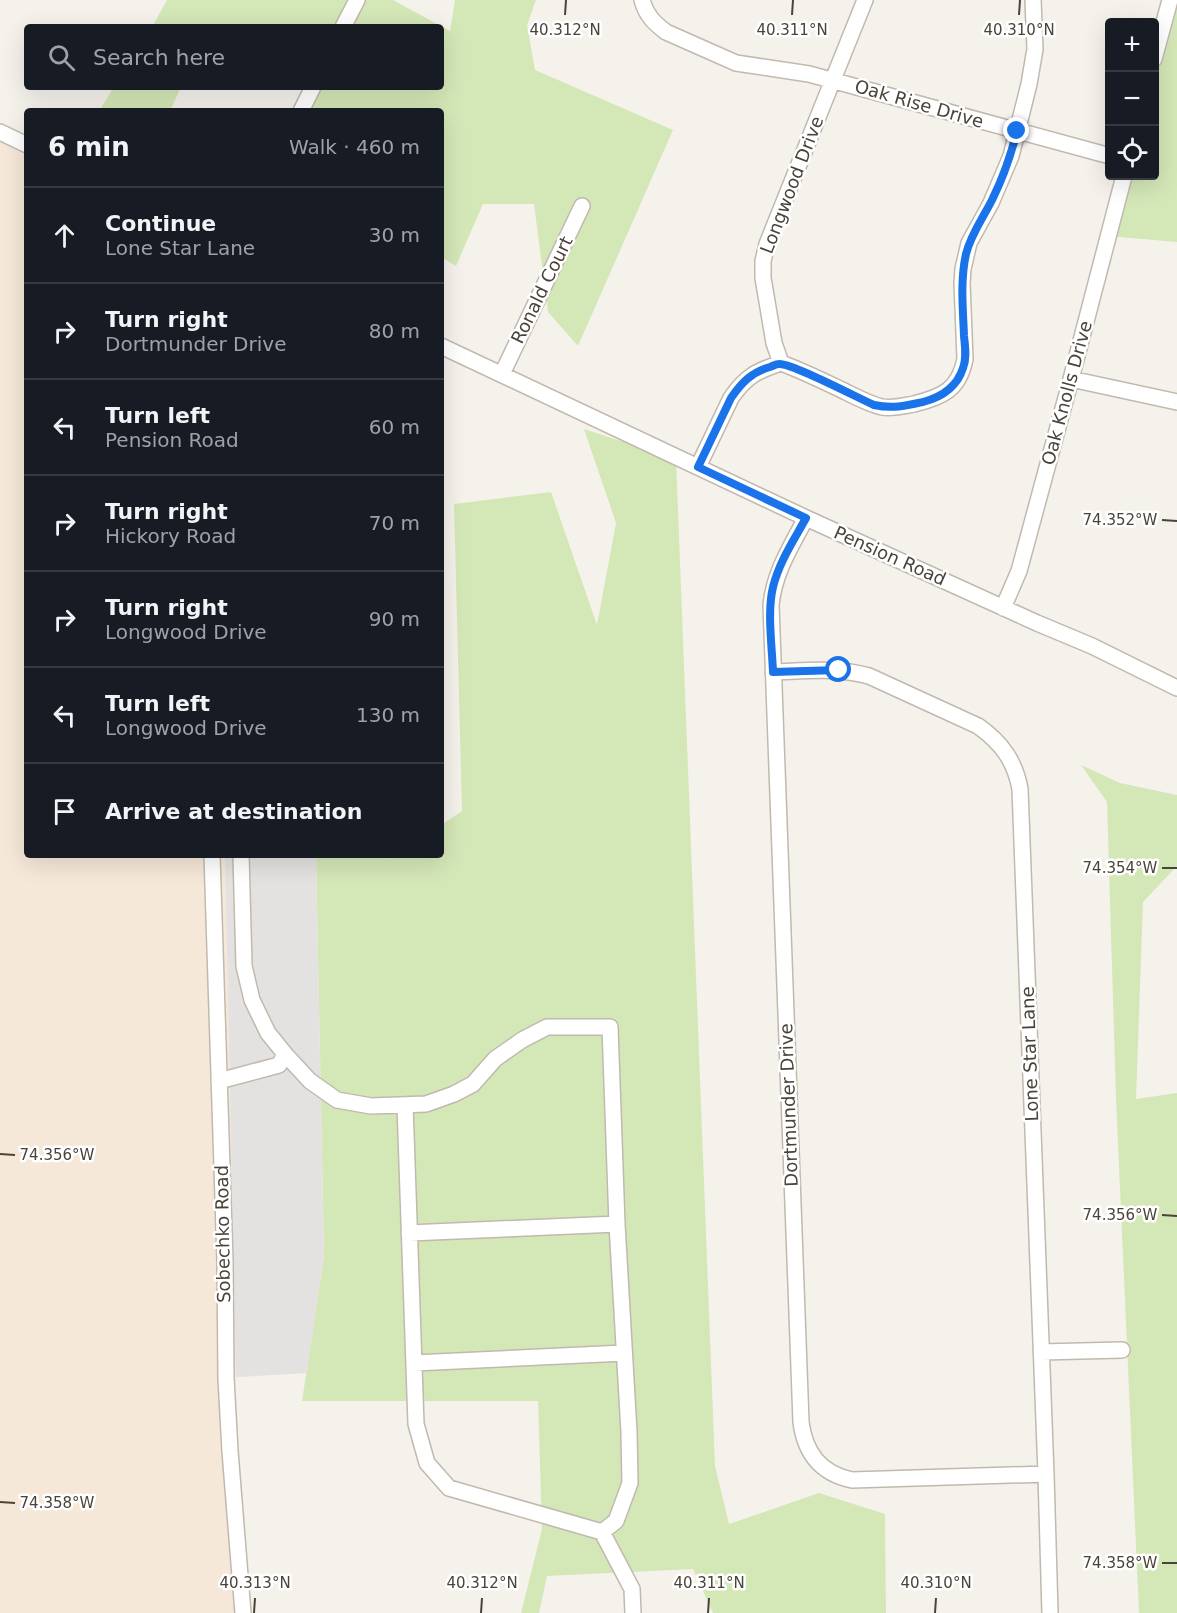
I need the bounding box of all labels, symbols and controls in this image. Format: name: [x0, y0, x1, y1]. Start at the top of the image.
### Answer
map controls: [1105, 18, 1159, 180]
button: +: [1105, 18, 1159, 72]
text: 40.312°N: [529, 21, 601, 39]
text: 40.311°N: [756, 21, 828, 39]
text: 40.310°N: [983, 21, 1055, 39]
search box: [24, 24, 444, 90]
icon: search: [45, 41, 78, 74]
text: Search here: [93, 45, 225, 70]
button: −: [1105, 72, 1159, 126]
street label: Oak Rise Drive: [852, 75, 986, 132]
street label: Longwood Drive: [756, 113, 827, 256]
route end: [1003, 117, 1029, 143]
button: locate: [1105, 126, 1159, 180]
text: 6 min: [48, 132, 130, 162]
text: Walk · 460 m: [289, 135, 420, 159]
text: Continue: [105, 211, 216, 236]
icon: ahead: [48, 219, 81, 252]
text: 30 m: [369, 223, 420, 247]
street label: Ronald Court: [507, 233, 577, 347]
text: Lone Star Lane: [105, 236, 255, 260]
text: Turn right: [105, 307, 228, 332]
icon: right: [48, 315, 81, 348]
street label: Oak Knolls Drive: [1037, 318, 1096, 467]
text: 80 m: [369, 319, 420, 343]
text: Dortmunder Drive: [105, 332, 286, 356]
text: Turn left: [105, 403, 210, 428]
icon: left: [48, 411, 81, 444]
text: 60 m: [369, 415, 420, 439]
text: Pension Road: [105, 428, 239, 452]
text: Turn right: [105, 499, 228, 524]
icon: right: [48, 507, 81, 540]
text: 70 m: [369, 511, 420, 535]
text: 74.352°W: [1083, 511, 1158, 529]
street label: Pension Road: [831, 521, 949, 590]
text: Hickory Road: [105, 524, 236, 548]
text: Turn right: [105, 595, 228, 620]
icon: right: [48, 603, 81, 636]
text: 90 m: [369, 607, 420, 631]
text: Longwood Drive: [105, 620, 267, 644]
route start: [825, 656, 851, 682]
text: Turn left: [105, 691, 210, 716]
icon: left: [48, 699, 81, 732]
text: 130 m: [356, 703, 420, 727]
text: Longwood Drive: [105, 716, 267, 740]
icon: arrive: [48, 795, 81, 828]
text: Arrive at destination: [105, 799, 362, 824]
text: 74.354°W: [1083, 859, 1158, 877]
street label: Lone Star Lane: [1017, 986, 1042, 1122]
street label: Dortmunder Drive: [775, 1023, 802, 1187]
text: 74.356°W: [20, 1146, 95, 1164]
street label: Sobechko Road: [211, 1165, 234, 1303]
text: 74.356°W: [1083, 1206, 1158, 1224]
text: 74.358°W: [20, 1494, 95, 1512]
text: 74.358°W: [1083, 1554, 1158, 1572]
text: 40.313°N: [219, 1574, 291, 1592]
text: 40.312°N: [446, 1574, 518, 1592]
text: 40.311°N: [673, 1574, 745, 1592]
text: 40.310°N: [900, 1574, 972, 1592]

